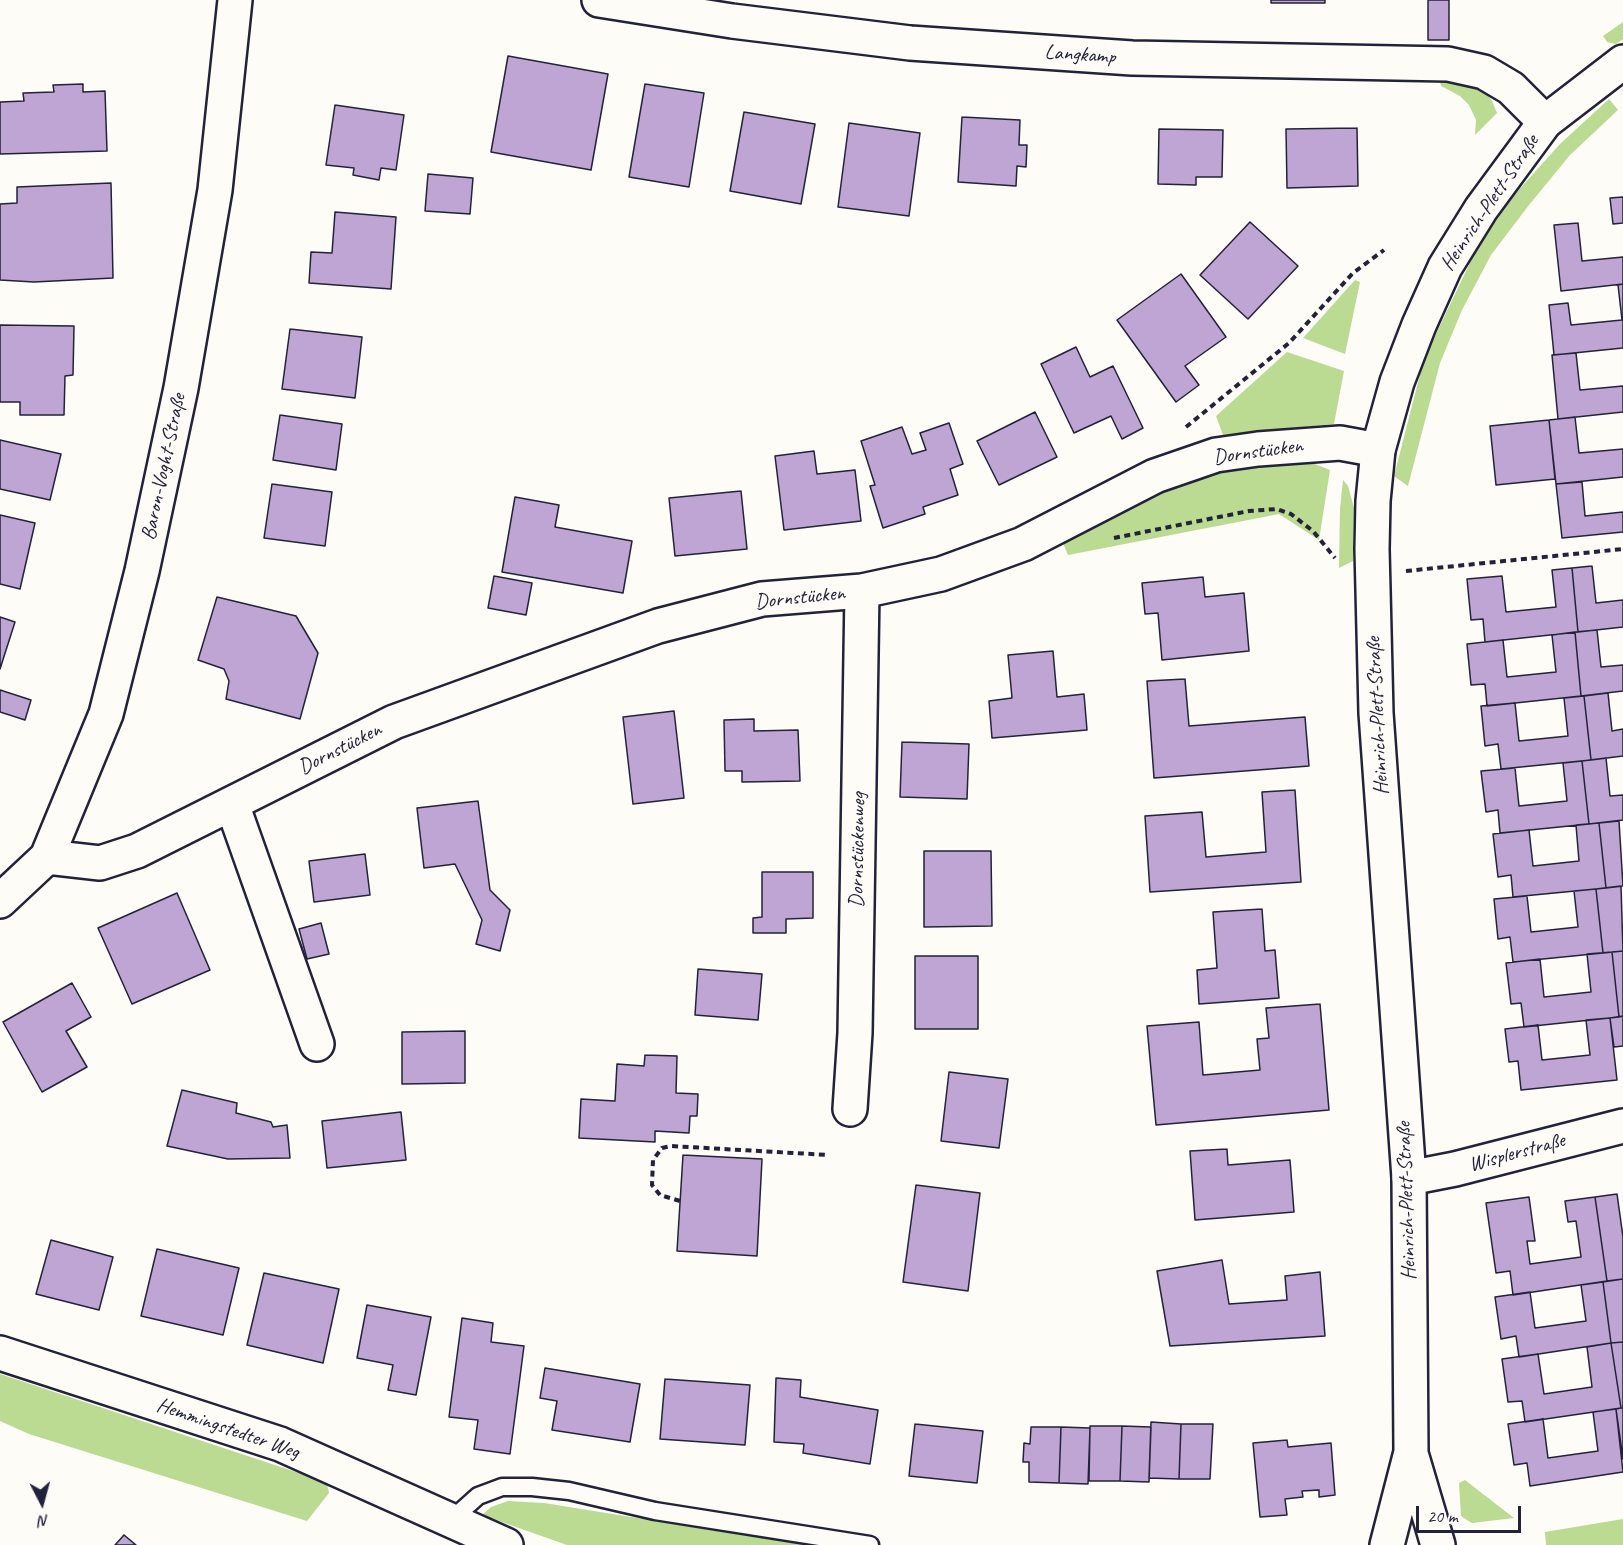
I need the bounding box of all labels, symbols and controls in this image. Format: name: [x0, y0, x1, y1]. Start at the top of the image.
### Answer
street label: Langkamp: [1044, 40, 1116, 70]
street label: Heinrich-Plett-Straße: [1435, 130, 1545, 276]
street label: Baron-Voght-Straße: [136, 392, 192, 542]
street label: Dornstücken: [1212, 433, 1304, 471]
street label: Dornstücken: [754, 581, 846, 615]
street label: Heinrich-Plett-Straße: [1361, 636, 1395, 796]
street label: Dornstücken: [294, 717, 386, 781]
street label: Dornstückenweg: [844, 792, 872, 908]
street label: Heinrich-Plett-Straße: [1392, 1121, 1422, 1281]
street label: Wisplerstraße: [1466, 1128, 1568, 1178]
street label: Hemmingstedter Weg: [153, 1393, 303, 1465]
north arrow: [12, 1473, 72, 1533]
scale bar: [1419, 1494, 1524, 1532]
text: 20 m: [1427, 1505, 1458, 1527]
text: N: [38, 1510, 50, 1531]

